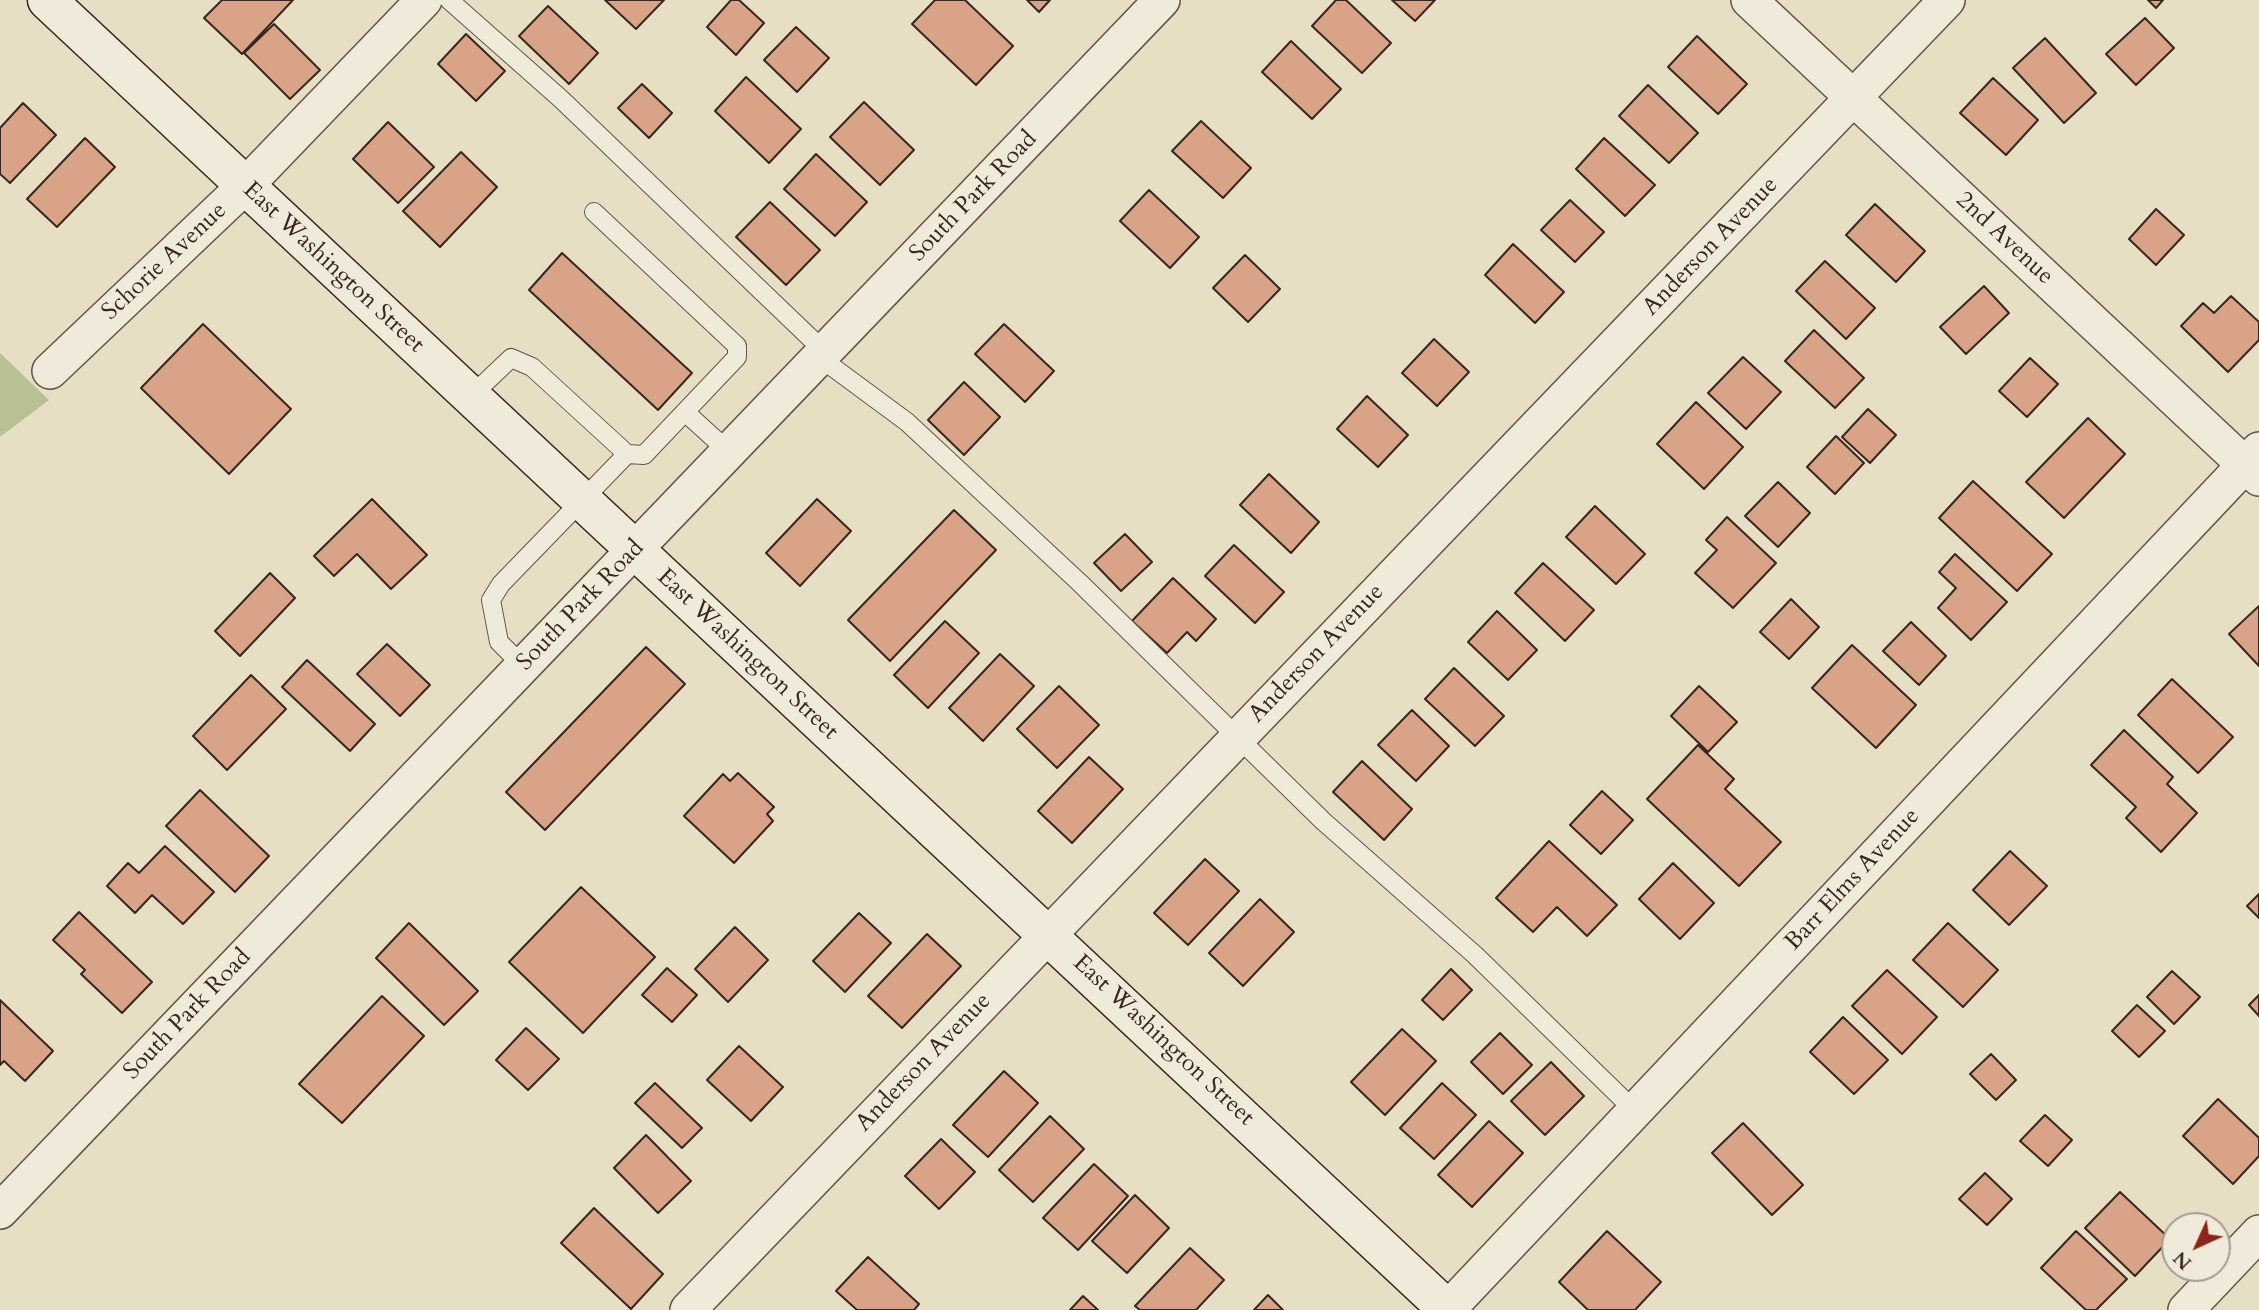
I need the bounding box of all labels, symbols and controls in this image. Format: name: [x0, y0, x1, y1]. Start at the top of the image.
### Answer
street label: South Park Road: [904, 126, 1044, 268]
street label: Anderson Avenue: [1637, 172, 1785, 322]
street label: East Washington Street: [236, 176, 430, 360]
street label: 2nd Avenue: [1949, 187, 2059, 291]
street label: Schorie Avenue: [97, 197, 233, 327]
street label: South Park Road: [511, 535, 651, 677]
street label: East Washington Street: [650, 563, 844, 747]
street label: Anderson Avenue: [1243, 579, 1391, 729]
street label: Barr Elms Avenue: [1780, 803, 1926, 957]
street label: South Park Road: [118, 944, 258, 1086]
street label: East Washington Street: [1066, 949, 1260, 1133]
street label: Anderson Avenue: [850, 988, 998, 1138]
north arrow: [2161, 1212, 2231, 1282]
text: N: [2168, 1245, 2198, 1275]

